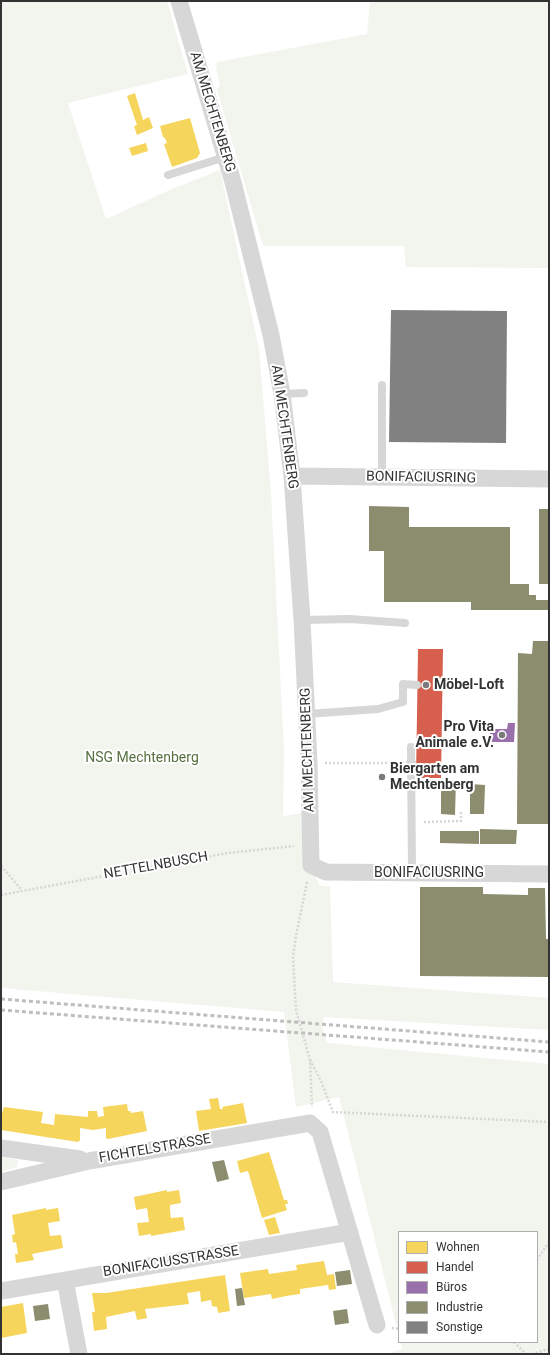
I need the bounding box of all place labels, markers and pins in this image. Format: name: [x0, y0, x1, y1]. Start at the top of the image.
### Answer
place label: Möbel-Loft: [434, 677, 504, 693]
marker: Möbel-Loft: [421, 680, 431, 690]
place label: Pro Vita Animale e.V.: [416, 719, 494, 752]
marker: Pro Vita Animale e.V.: [497, 730, 507, 740]
place label: Biergarten am Mechtenberg: [390, 761, 479, 794]
marker: Biergarten am Mechtenberg: [377, 772, 387, 782]

